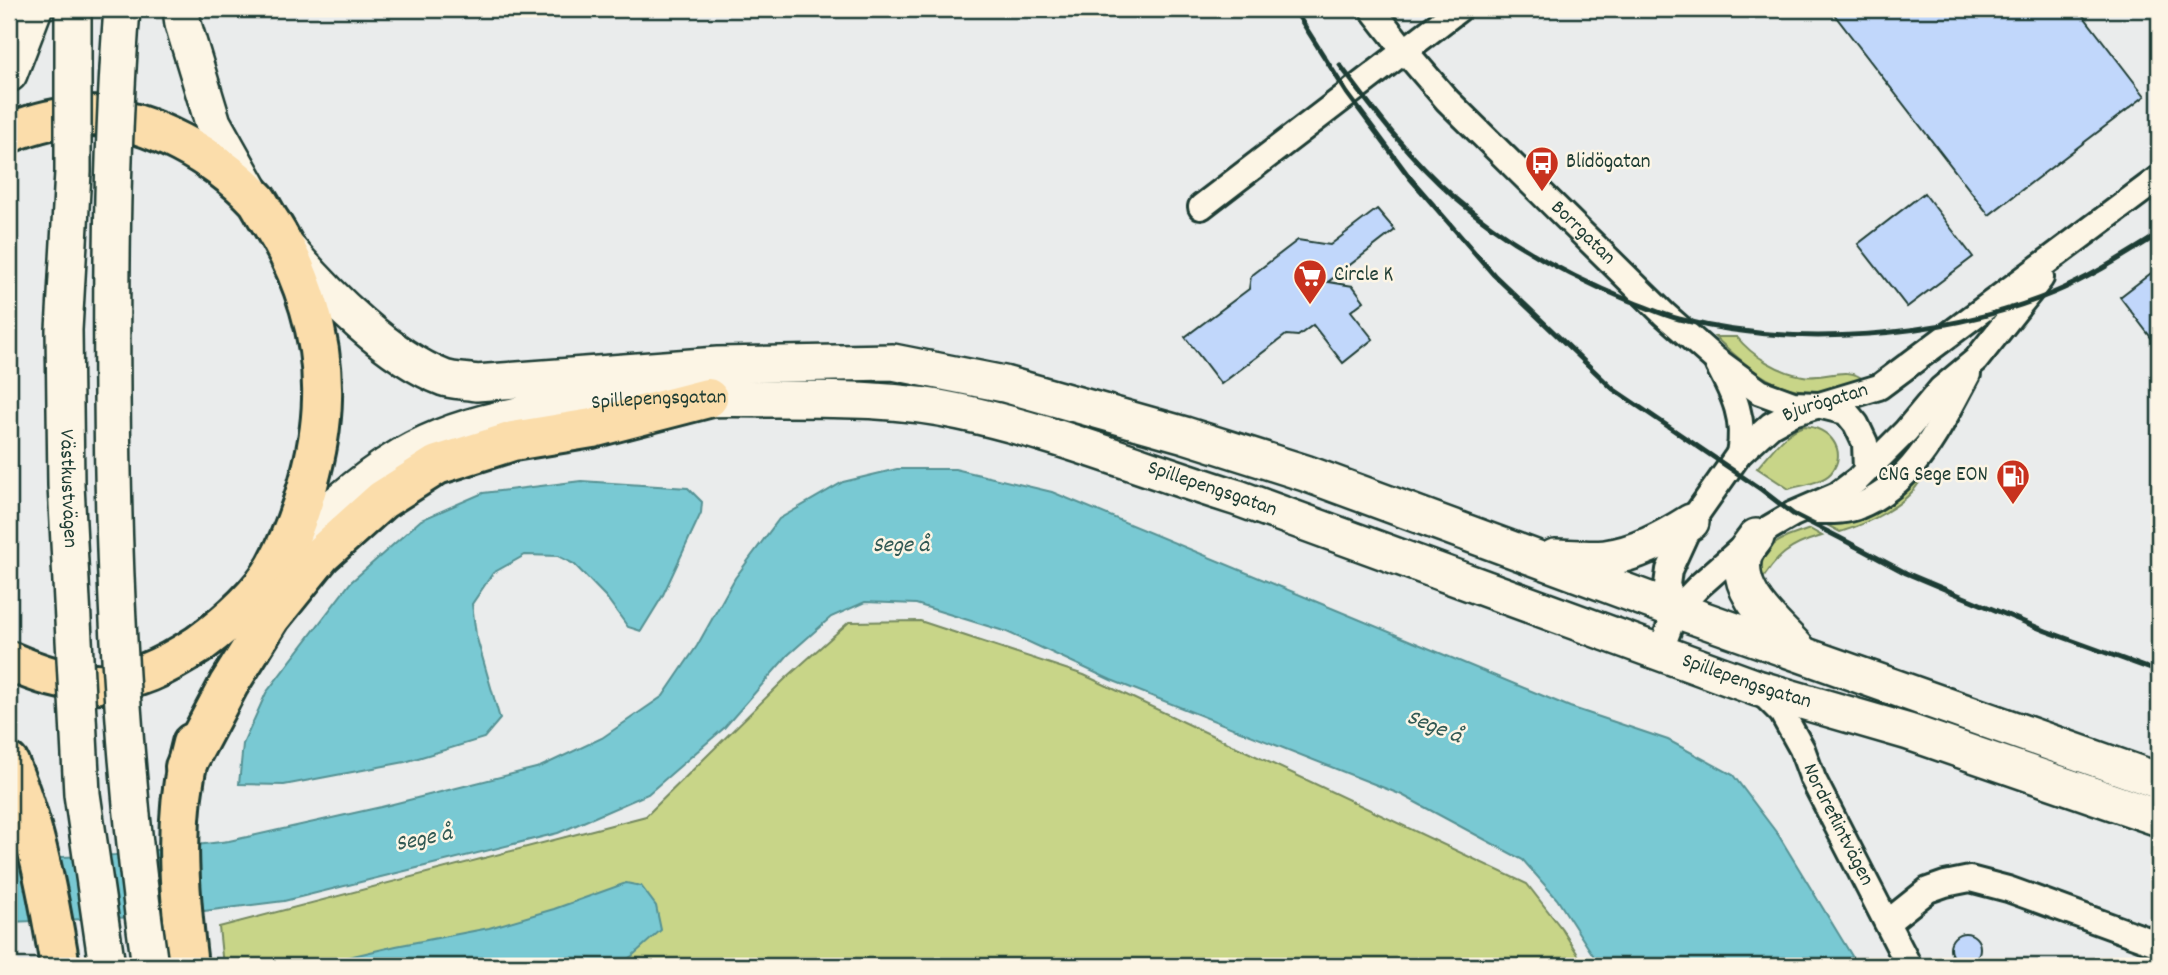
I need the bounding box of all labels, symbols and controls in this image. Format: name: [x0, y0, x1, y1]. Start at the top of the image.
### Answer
bus stop icon: Blidögatan: [1523, 144, 1561, 193]
place label: Blidögatan: [1566, 148, 1650, 178]
street label: Borrgatan: [1543, 194, 1622, 273]
supermarket icon: Circle K: [1291, 257, 1329, 306]
place label: Circle K: [1334, 261, 1393, 291]
street label: Bjurögatan: [1777, 376, 1872, 431]
street label: Spillepengsgatan: [590, 383, 726, 419]
street label: Västkustvägen: [50, 429, 84, 549]
street label: Spillepengsgatan: [1143, 454, 1281, 526]
fuel station icon: CNG Sege EON: [1994, 457, 2032, 506]
place label: CNG Sege EON: [1878, 461, 1988, 491]
water label: Sege å: [872, 530, 931, 563]
street label: Spillepengsgatan: [1677, 647, 1815, 718]
water label: Sege å: [1401, 702, 1468, 755]
street label: Nordreflintvägen: [1794, 760, 1880, 891]
water label: Sege å: [393, 818, 457, 862]

